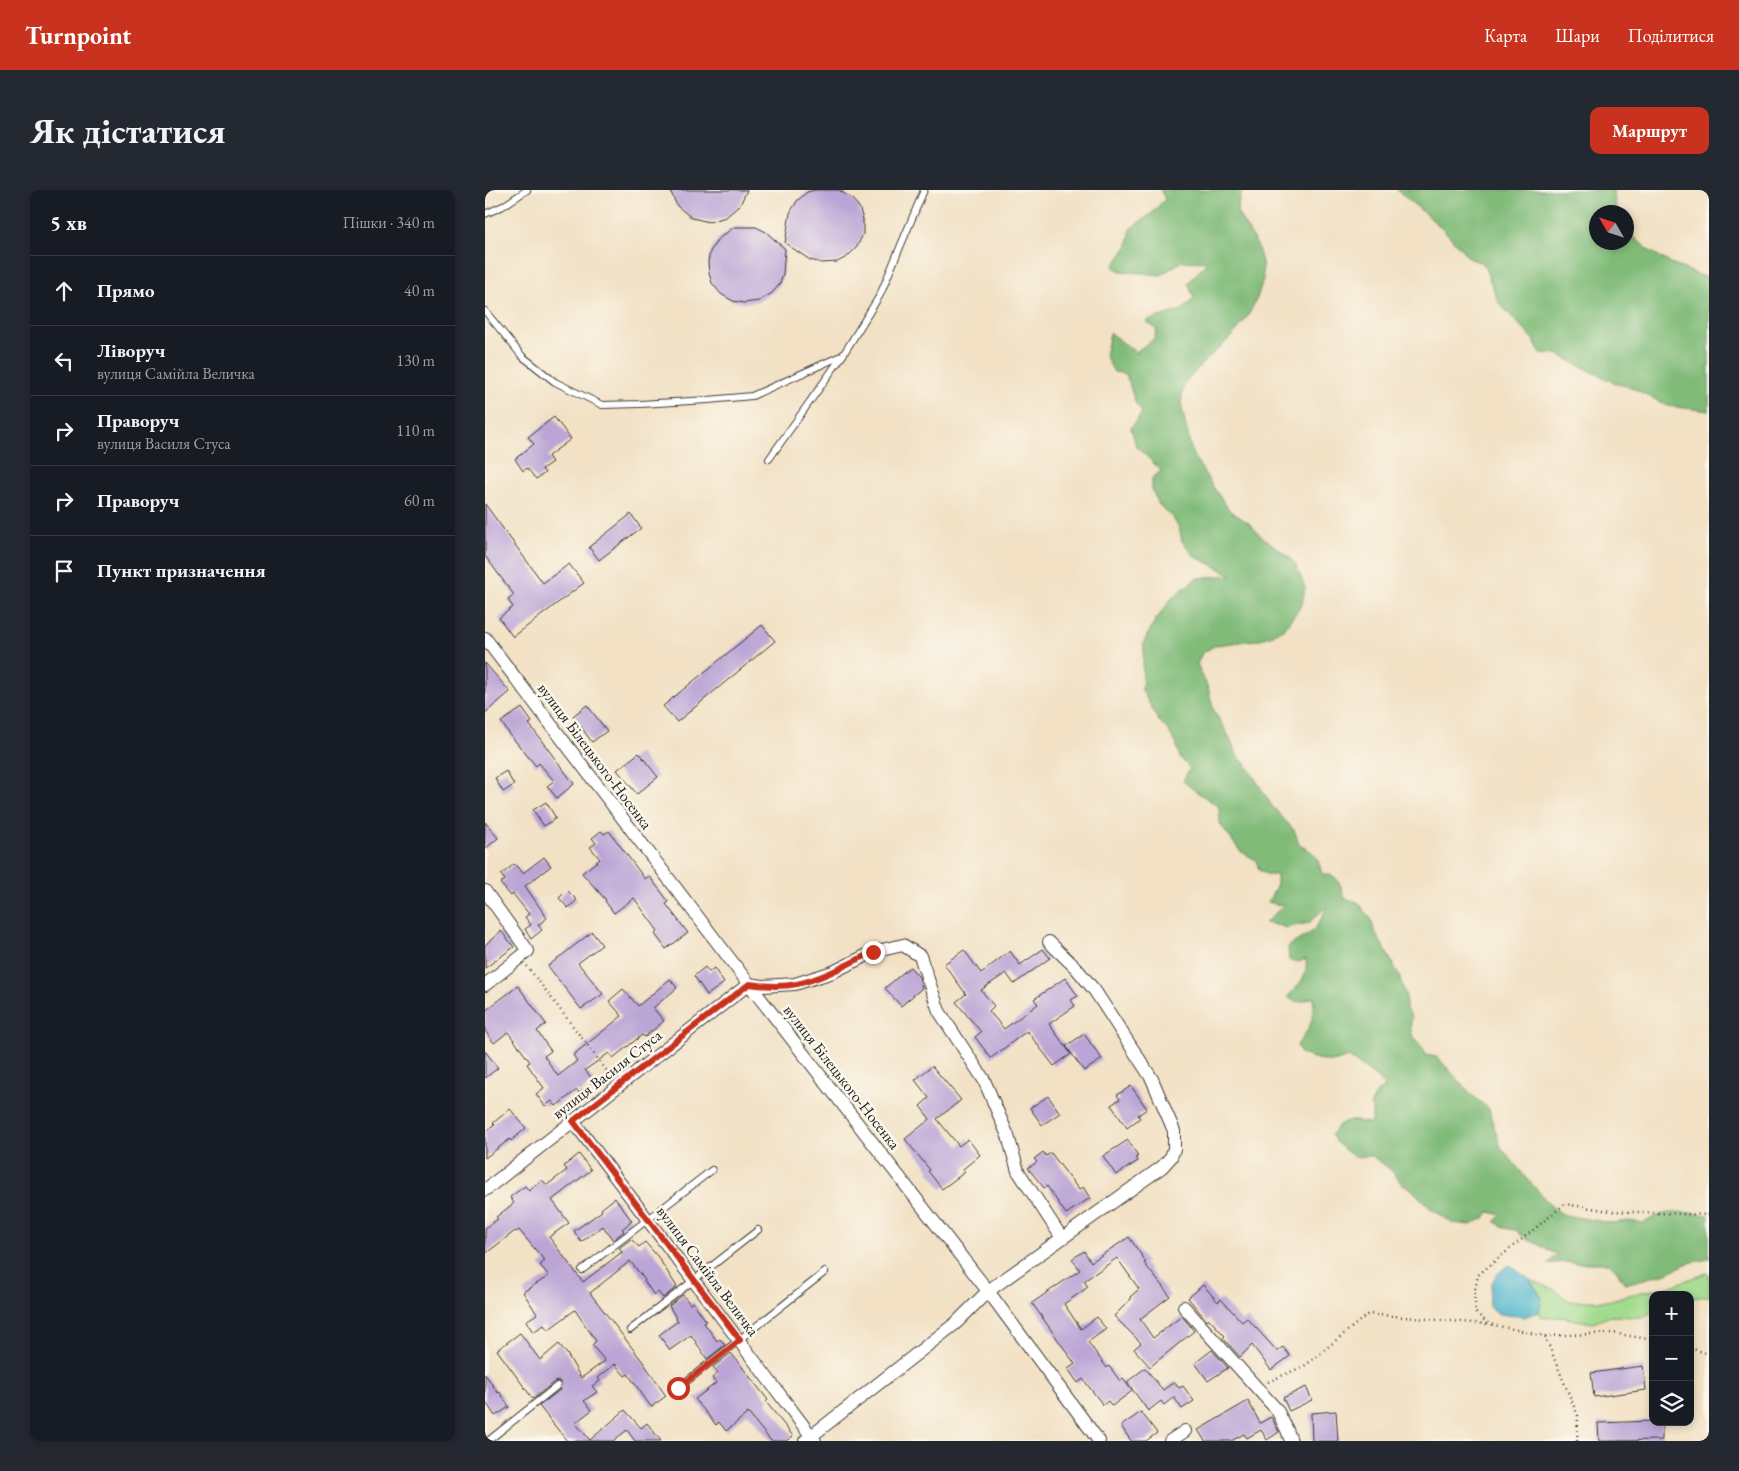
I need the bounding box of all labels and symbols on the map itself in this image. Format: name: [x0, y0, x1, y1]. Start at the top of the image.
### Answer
north arrow: [1589, 205, 1634, 250]
street label: вулиця Білецького-Носенка: [533, 679, 657, 834]
route end: [862, 941, 885, 964]
street label: вулиця Білецького-Носенка: [779, 1000, 906, 1154]
street label: вулиця Василя Стуса: [548, 1024, 667, 1123]
street label: вулиця Самійла Величка: [652, 1202, 764, 1341]
route start: [667, 1377, 690, 1400]

